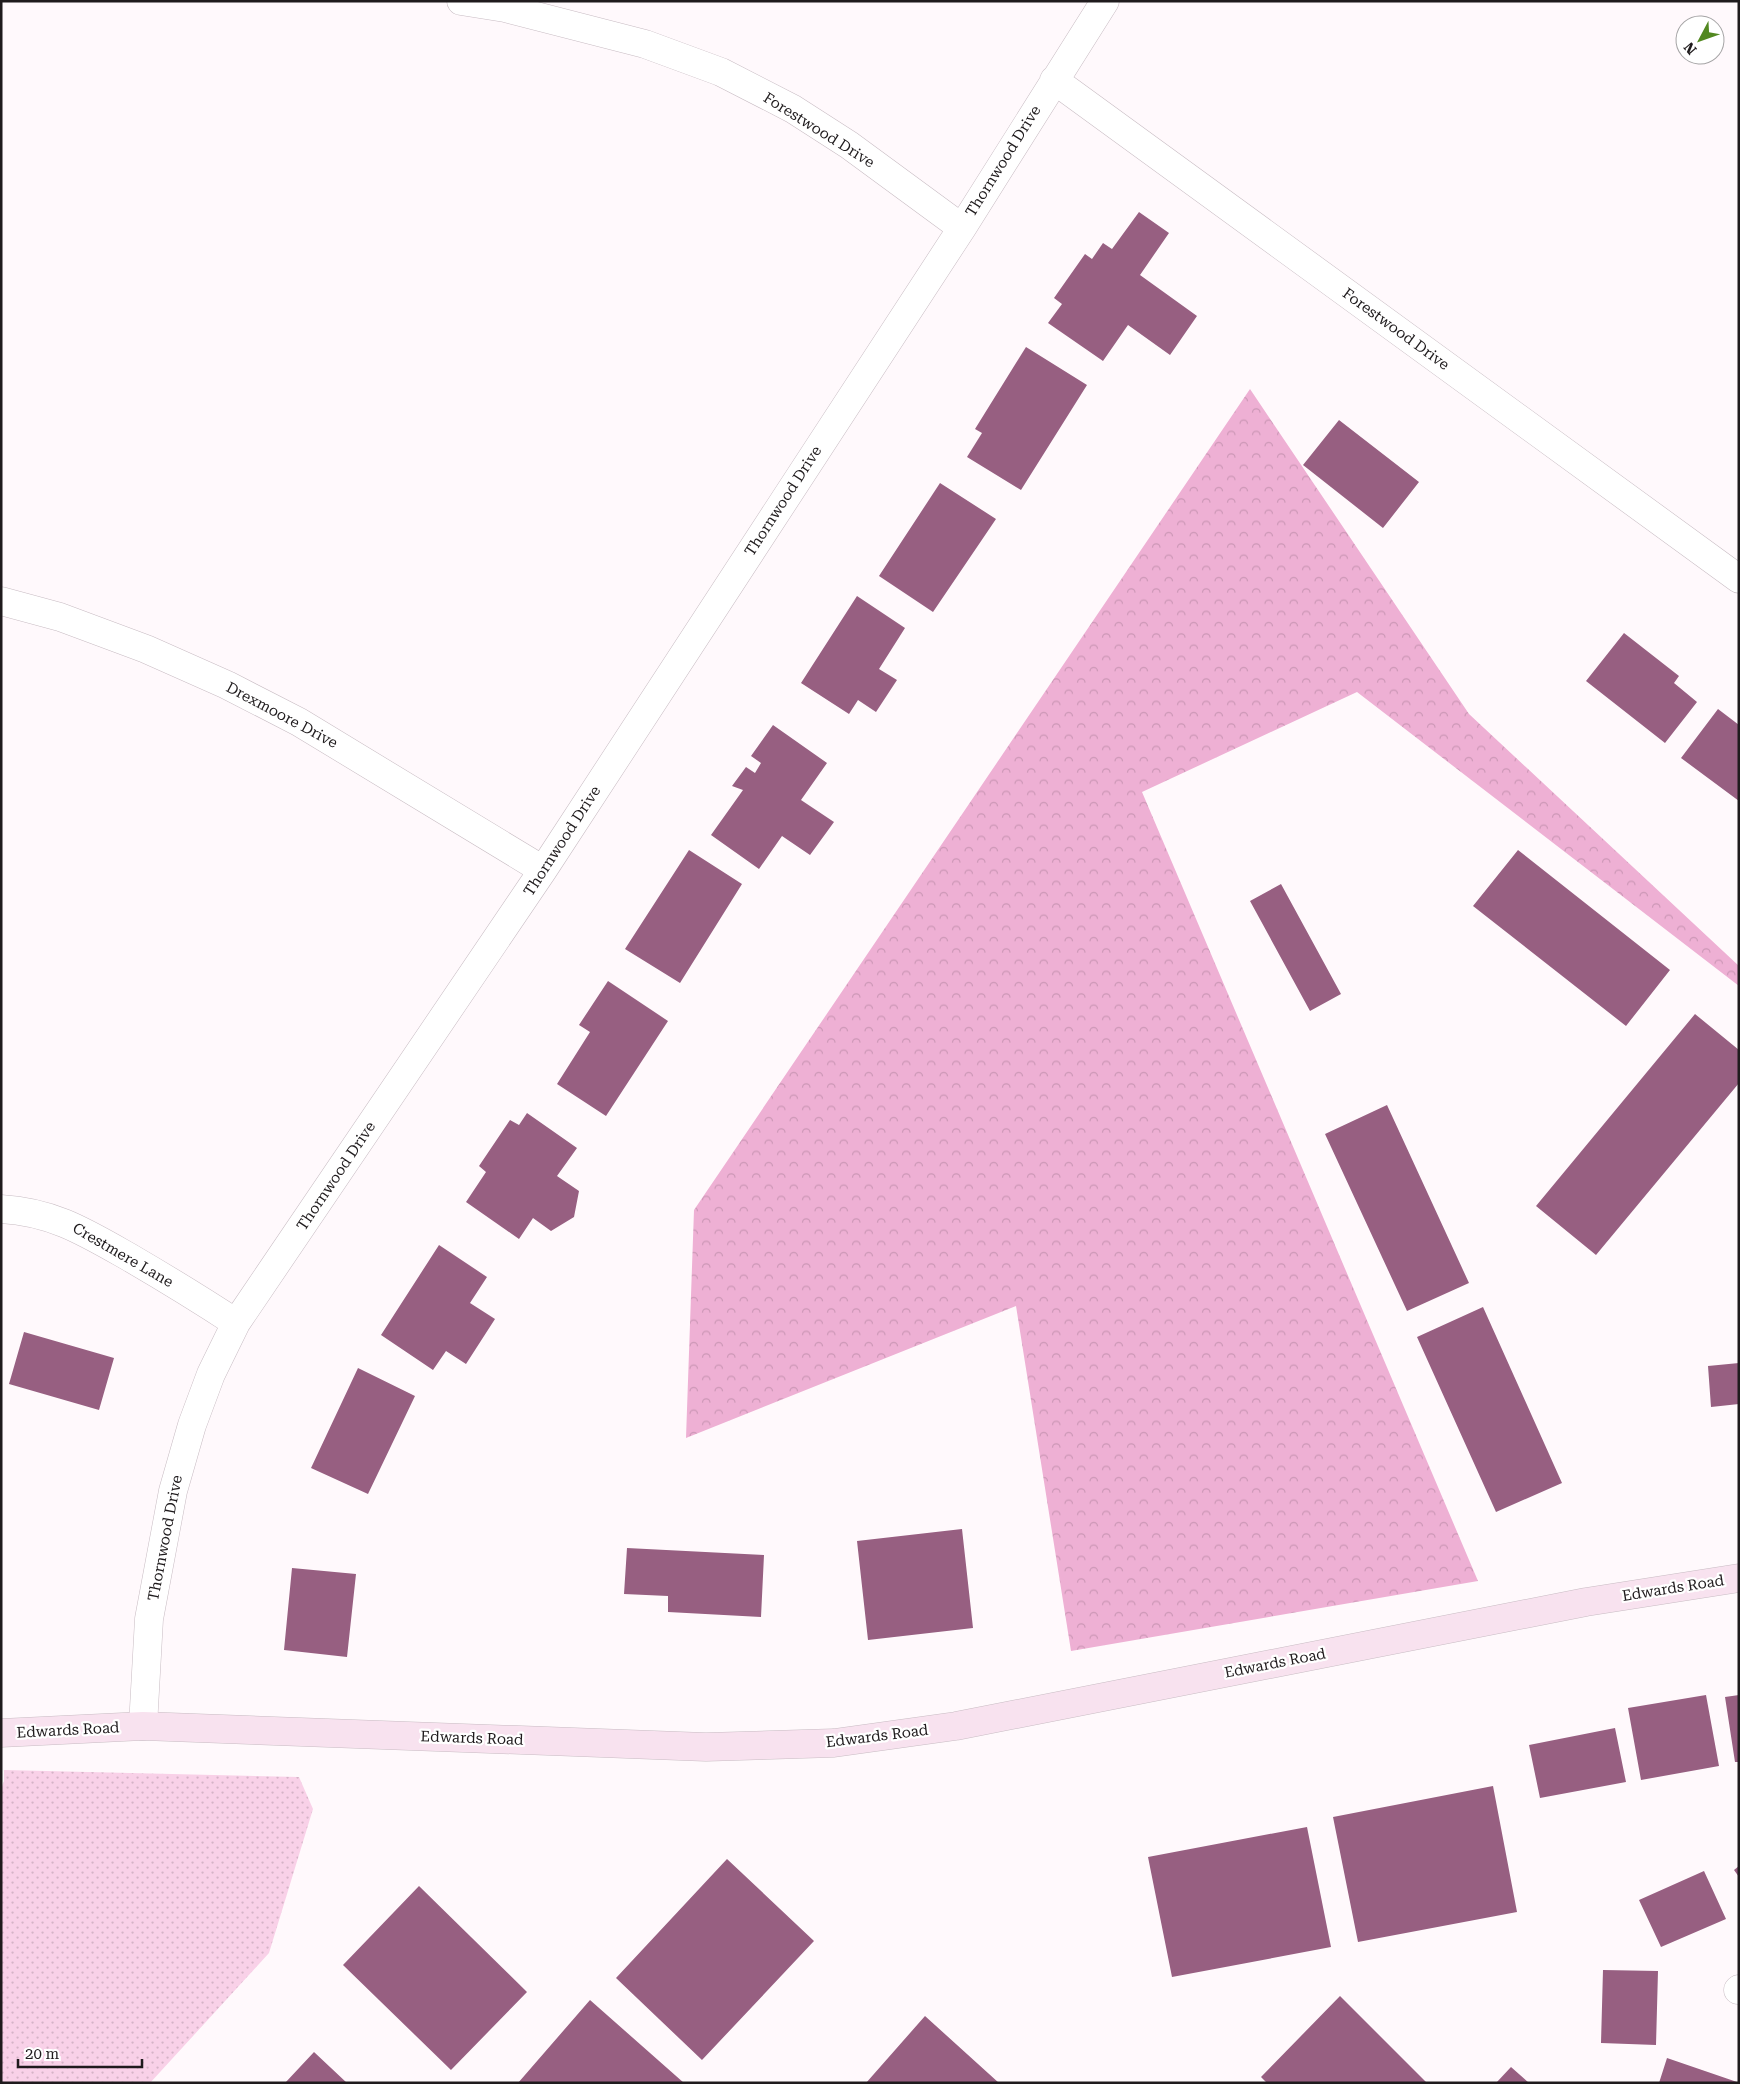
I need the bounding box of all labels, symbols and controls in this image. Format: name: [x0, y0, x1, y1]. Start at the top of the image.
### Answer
north arrow: [1675, 15, 1725, 65]
text: N: [1680, 39, 1700, 58]
street label: Forestwood Drive: [760, 89, 878, 171]
street label: Thornwood Drive: [962, 102, 1044, 220]
street label: Forestwood Drive: [1339, 284, 1453, 374]
street label: Thornwood Drive: [741, 443, 825, 559]
street label: Drexmoore Drive: [223, 678, 341, 752]
street label: Thornwood Drive: [520, 783, 604, 899]
street label: Thornwood Drive: [293, 1118, 379, 1234]
street label: Crestmere Lane: [69, 1219, 177, 1291]
street label: Thornwood Drive: [144, 1474, 186, 1602]
street label: Edwards Road: [1621, 1571, 1726, 1605]
street label: Edwards Road: [1223, 1644, 1328, 1682]
street label: Edwards Road: [16, 1718, 120, 1742]
street label: Edwards Road: [825, 1721, 930, 1751]
street label: Edwards Road: [420, 1727, 524, 1749]
scale bar: [18, 2036, 141, 2068]
text: 20 m: [25, 2045, 60, 2063]

